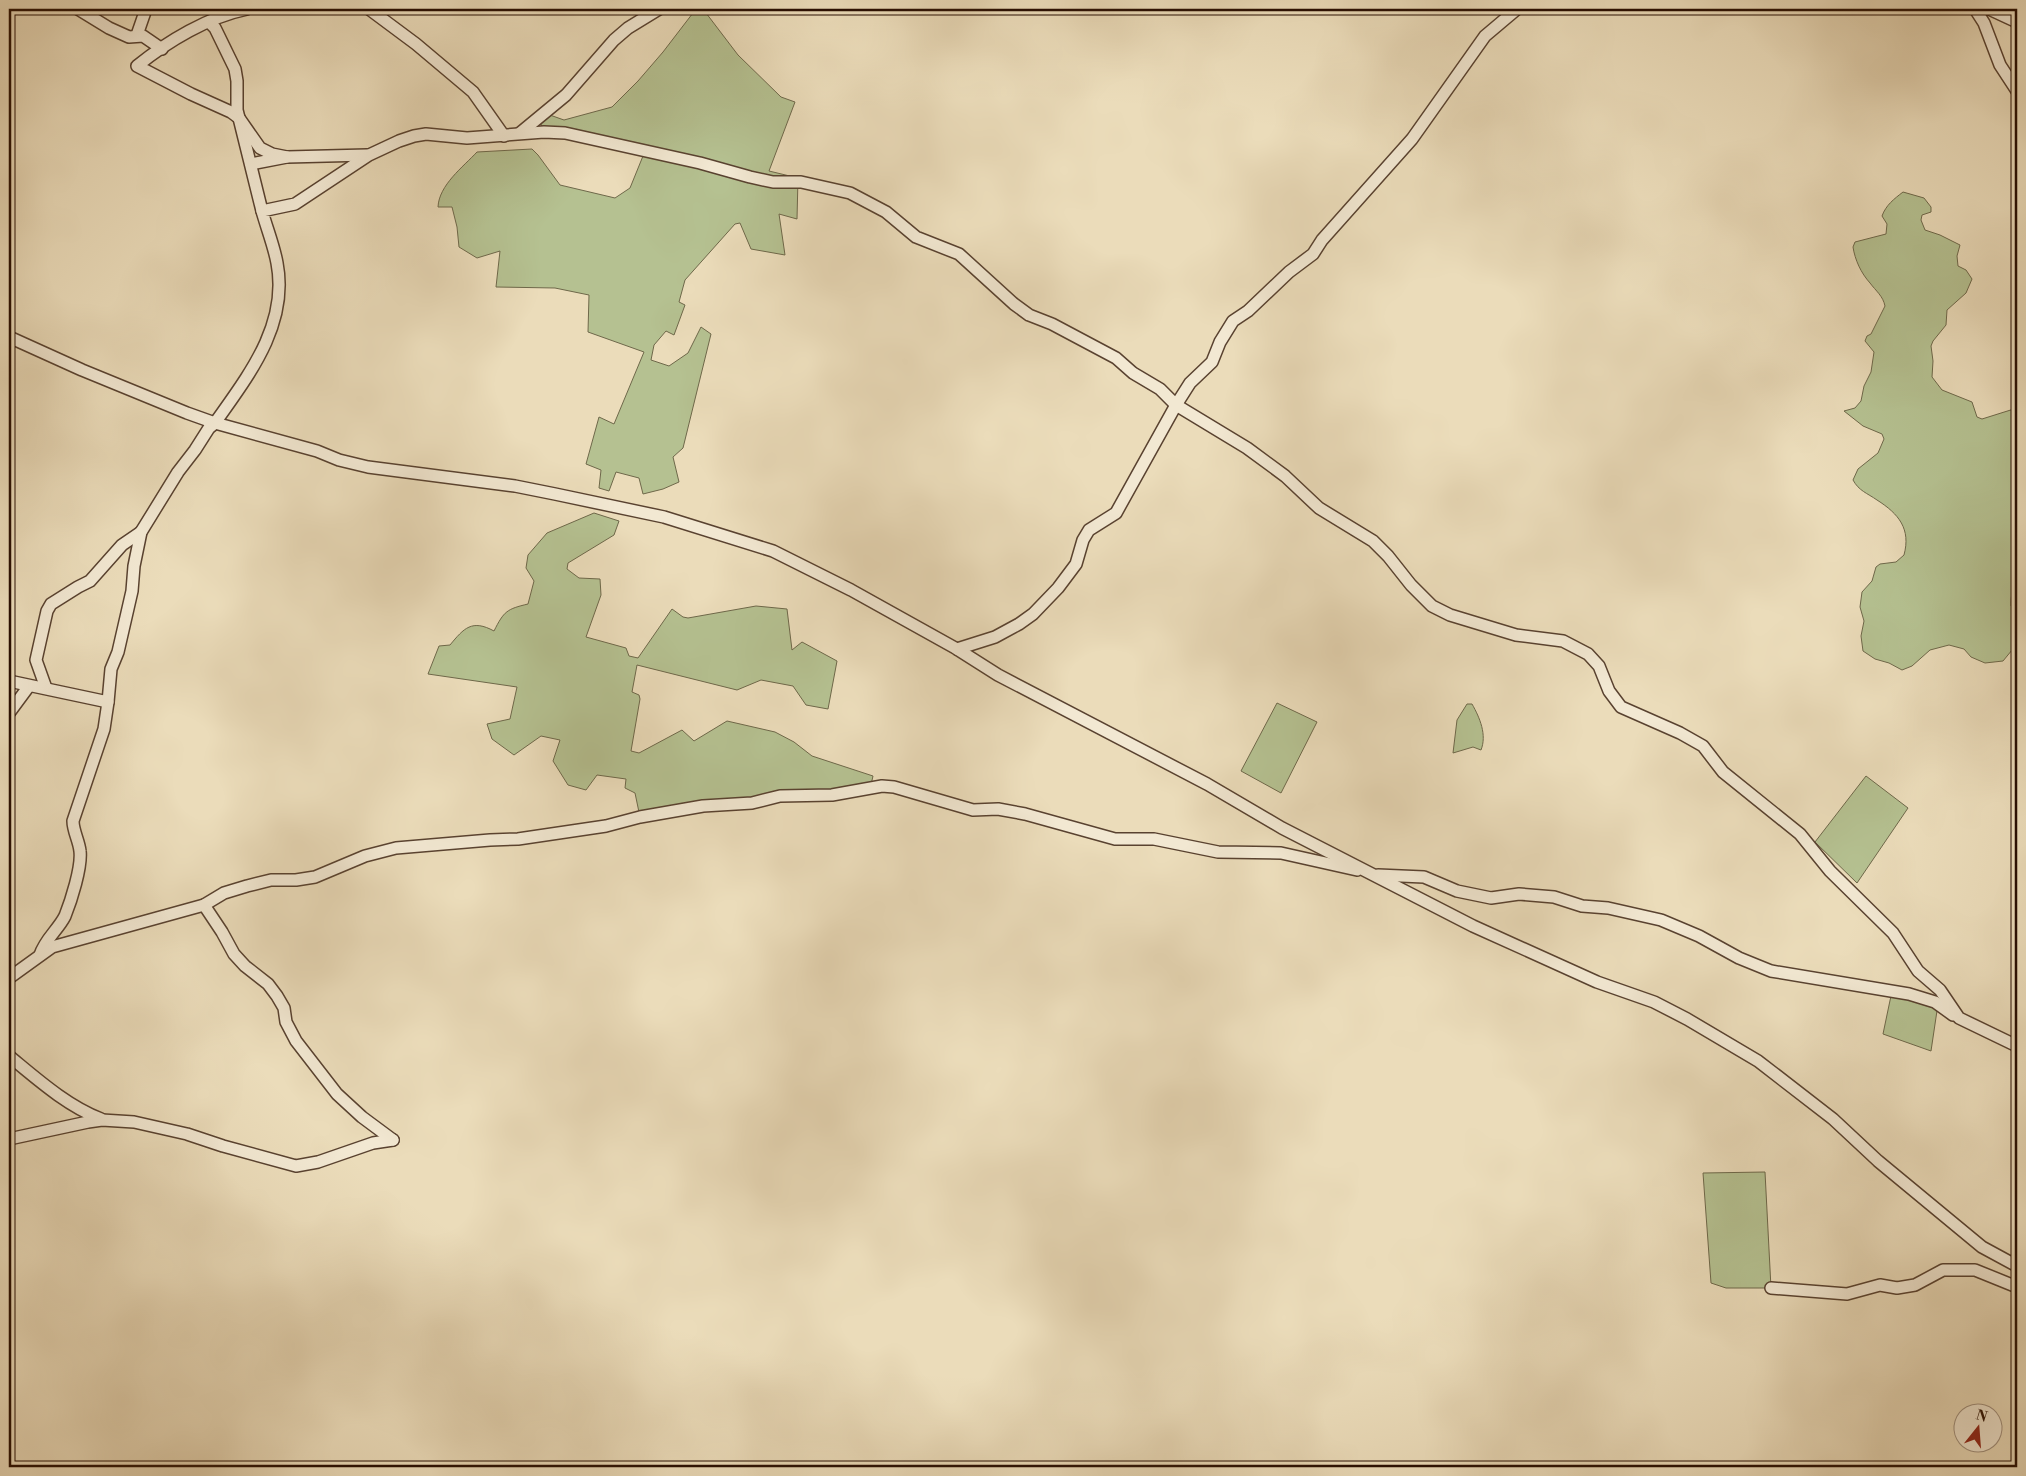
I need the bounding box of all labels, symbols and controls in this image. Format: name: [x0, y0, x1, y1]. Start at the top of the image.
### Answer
north arrow: [1954, 1404, 2004, 1454]
text: N: [1974, 1406, 1989, 1427]

